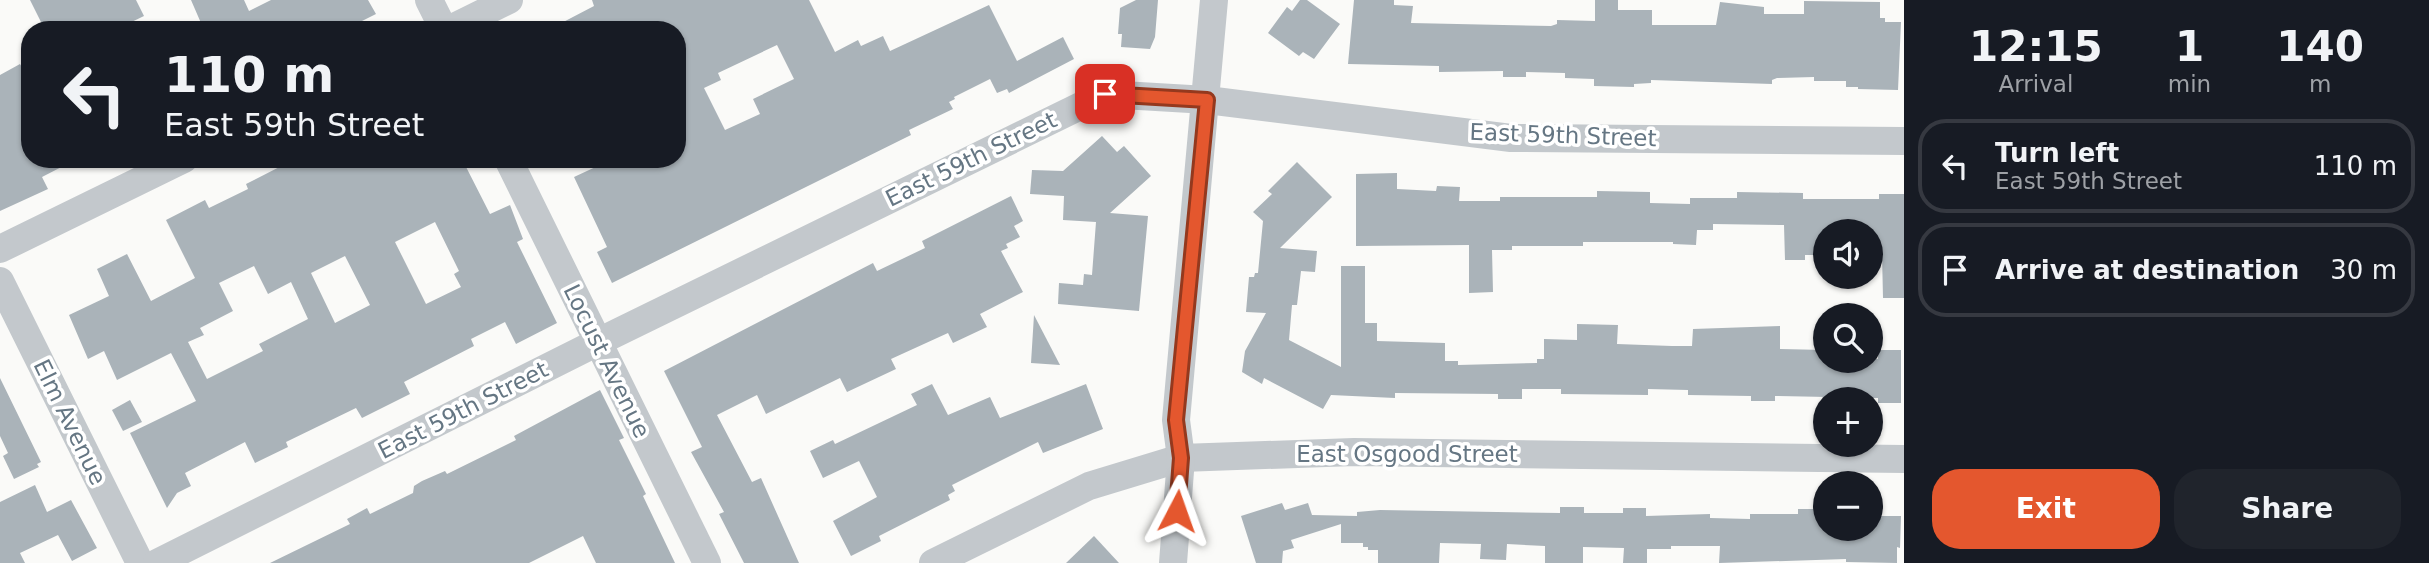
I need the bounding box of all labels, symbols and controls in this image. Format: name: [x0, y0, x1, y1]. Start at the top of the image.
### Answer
text: 12:15: [1969, 22, 2103, 71]
text: 1: [2175, 22, 2204, 71]
text: 140: [2276, 22, 2364, 71]
text: 110 m: [164, 47, 334, 104]
icon: left: [49, 49, 140, 140]
pin: [1075, 64, 1135, 124]
text: Arrival: [1999, 71, 2073, 97]
text: min: [2168, 71, 2211, 97]
text: m: [2309, 71, 2331, 97]
icon: arrive: [1086, 75, 1124, 113]
text: East 59th Street: [164, 106, 424, 144]
street label: East 59th Street: [881, 106, 1061, 212]
street label: East 59th Street: [1469, 119, 1657, 151]
text: Turn left: [1995, 138, 2119, 168]
icon: left: [1936, 147, 1974, 185]
text: 110 m: [2314, 151, 2397, 181]
text: East 59th Street: [1995, 168, 2182, 194]
map controls: [1813, 219, 1883, 541]
button: sound: [1813, 219, 1883, 289]
icon: arrive: [1936, 251, 1974, 289]
text: Arrive at destination: [1995, 255, 2299, 285]
text: 30 m: [2330, 255, 2397, 285]
street label: Locust Avenue: [559, 280, 655, 442]
button: search: [1813, 303, 1883, 373]
street label: Elm Avenue: [28, 355, 112, 489]
street label: East 59th Street: [374, 356, 552, 464]
button: +: [1813, 387, 1883, 457]
street label: East Osgood Street: [1296, 441, 1518, 467]
button: Exit: [1932, 469, 2160, 549]
button: Share: [2174, 469, 2401, 549]
button: −: [1813, 471, 1883, 541]
position arrow: [1140, 474, 1214, 548]

